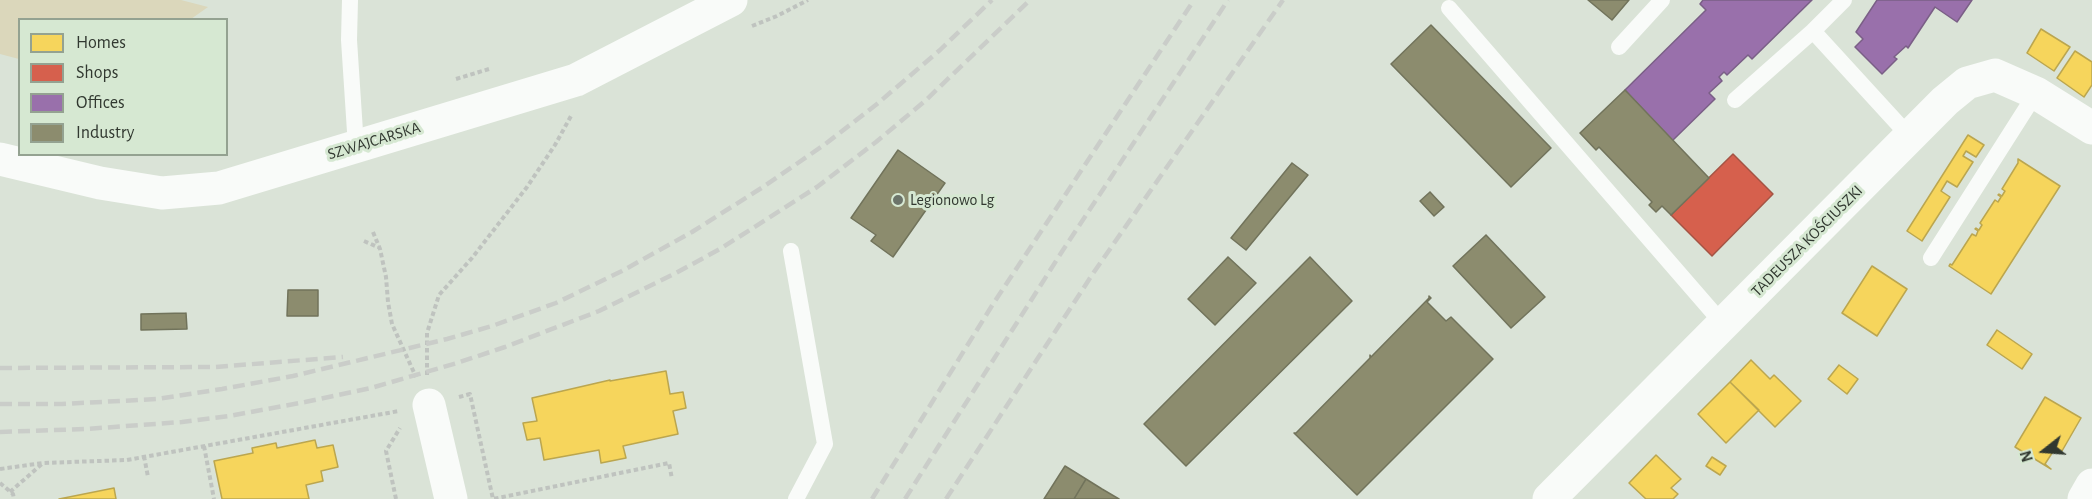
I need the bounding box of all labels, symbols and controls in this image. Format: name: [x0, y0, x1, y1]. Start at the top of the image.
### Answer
legend: [18, 18, 228, 156]
text: Homes: [76, 34, 126, 52]
text: Shops: [76, 64, 118, 82]
text: Offices: [76, 94, 125, 112]
street label: SZWAJCARSKA: [325, 118, 423, 164]
text: Industry: [76, 124, 135, 142]
street label: TADEUSZA KOŚCIUSZKI: [1747, 181, 1867, 301]
place label: Legionowo Lg: [910, 190, 994, 210]
marker: Legionowo Lg: [891, 193, 905, 207]
north arrow: [2014, 421, 2074, 481]
text: N: [2018, 449, 2036, 464]

